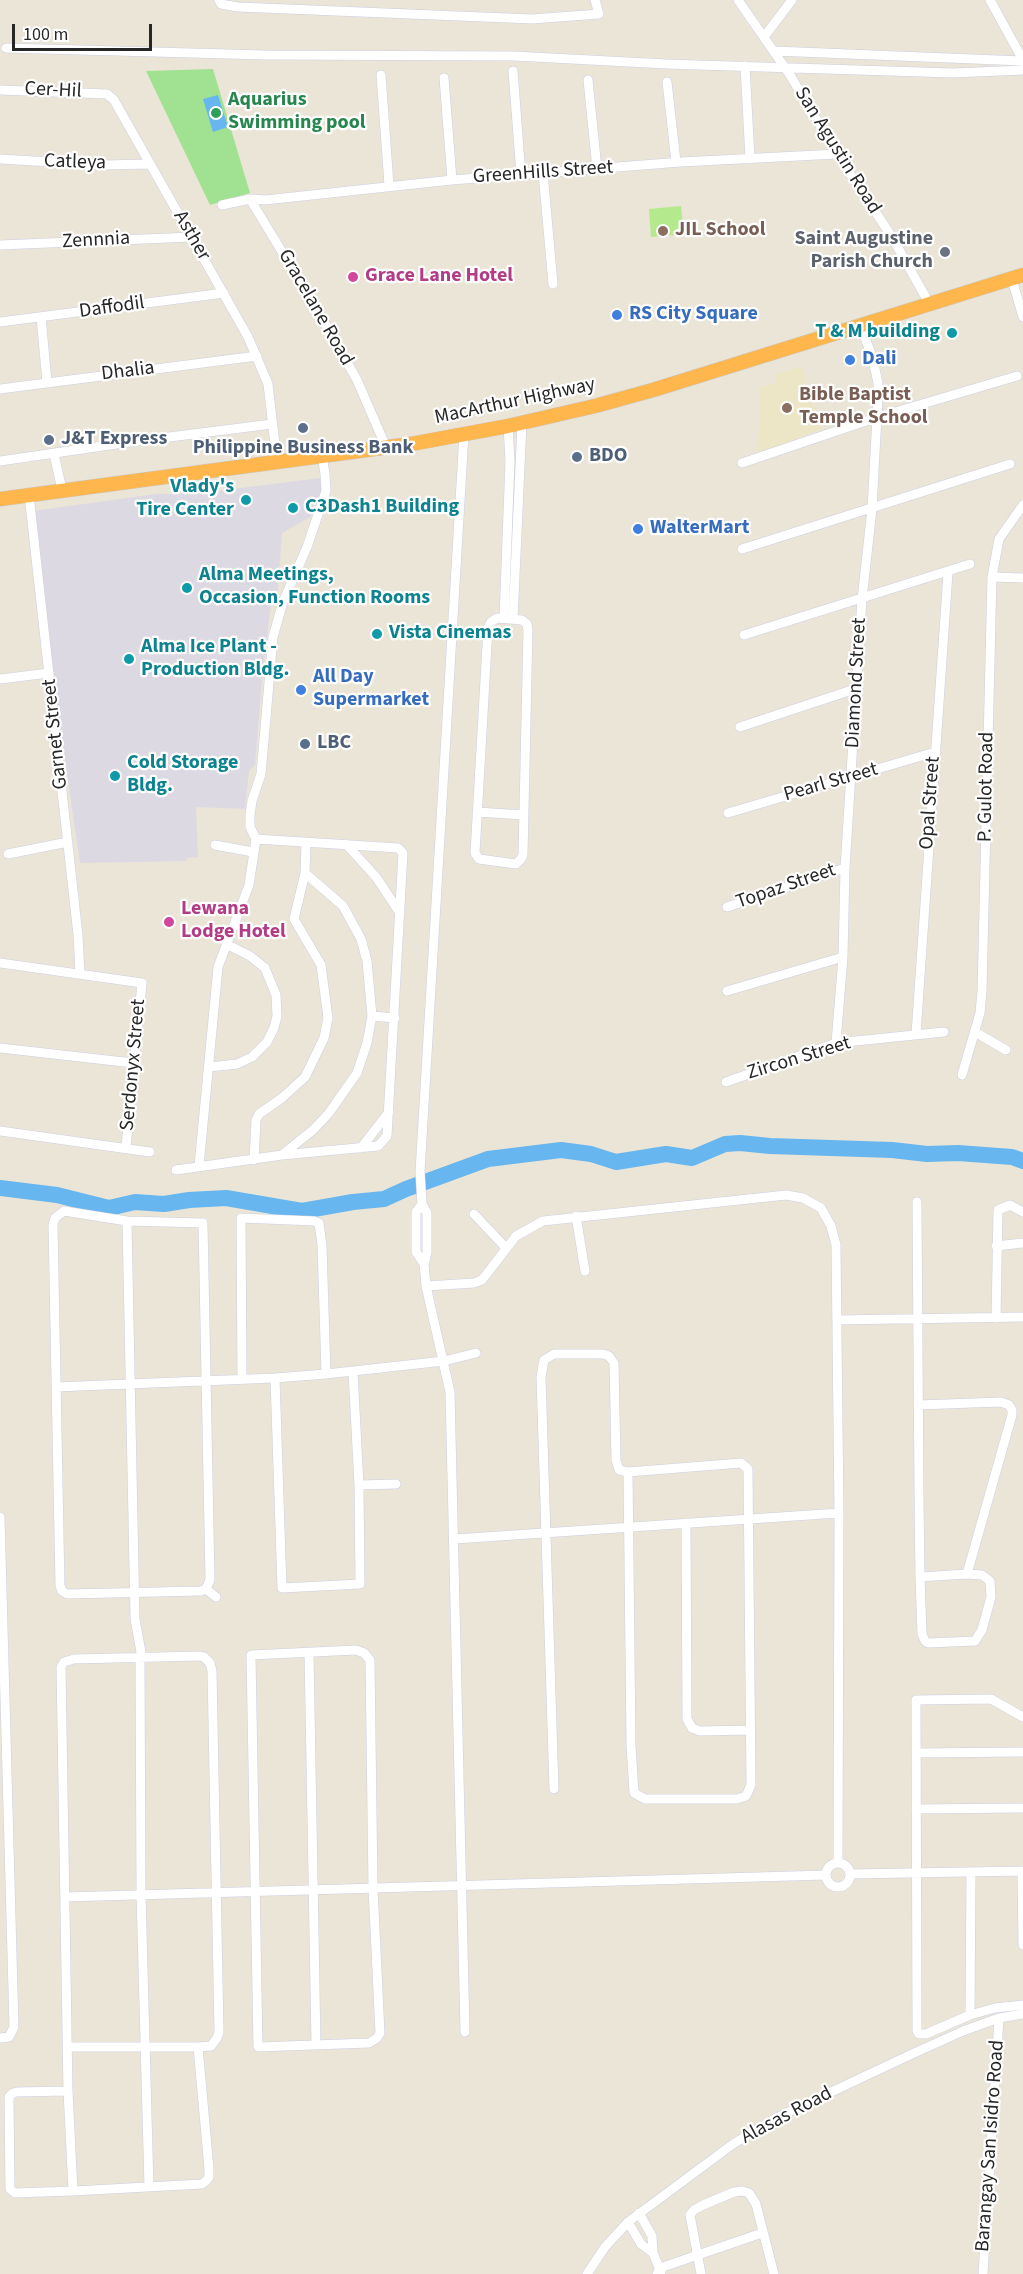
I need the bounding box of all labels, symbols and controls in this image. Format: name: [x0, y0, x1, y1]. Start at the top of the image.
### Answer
scale bar: [15, 12, 154, 50]
text: 100 m: [23, 22, 68, 47]
street label: Cer-Hil: [24, 78, 82, 104]
street label: San Agustin Road: [788, 83, 886, 219]
place label: Aquarius Swimming pool: [228, 89, 365, 136]
marker: Aquarius Swimming pool: [209, 106, 223, 120]
street label: Catleya: [44, 150, 106, 176]
street label: GreenHills Street: [472, 156, 614, 190]
street label: Asther: [167, 207, 215, 265]
place label: JIL School: [675, 219, 765, 243]
marker: JIL School: [656, 224, 670, 238]
street label: Zennnia: [61, 227, 131, 255]
place label: Saint Augustine Parish Church: [794, 228, 933, 275]
marker: Saint Augustine Parish Church: [938, 245, 952, 259]
street label: Gracelane Road: [272, 246, 358, 370]
place label: Grace Lane Hotel: [365, 265, 513, 289]
marker: Grace Lane Hotel: [346, 270, 360, 284]
street label: Daffodil: [78, 292, 146, 324]
place label: RS City Square: [629, 303, 758, 327]
marker: RS City Square: [610, 308, 624, 322]
place label: T & M building: [815, 321, 940, 345]
marker: T & M building: [945, 326, 959, 340]
place label: Dali: [862, 348, 896, 372]
marker: Dali: [843, 353, 857, 367]
street label: Dhalia: [100, 357, 156, 387]
street label: MacArthur Highway: [433, 373, 597, 431]
place label: Bible Baptist Temple School: [799, 384, 927, 431]
marker: Bible Baptist Temple School: [780, 401, 794, 415]
marker: Philippine Business Bank: [296, 421, 310, 435]
place label: J&T Express: [61, 428, 167, 452]
marker: J&T Express: [42, 433, 56, 447]
place label: Philippine Business Bank: [193, 437, 413, 461]
place label: BDO: [589, 445, 627, 469]
marker: BDO: [570, 450, 584, 464]
place label: Vlady's Tire Center: [136, 476, 234, 523]
marker: Vlady's Tire Center: [239, 493, 253, 507]
place label: C3Dash1 Building: [305, 496, 459, 520]
marker: C3Dash1 Building: [286, 501, 300, 515]
place label: WalterMart: [650, 517, 749, 541]
marker: WalterMart: [631, 522, 645, 536]
place label: Alma Meetings, Occasion, Function Rooms: [199, 564, 430, 611]
marker: Alma Meetings, Occasion, Function Rooms: [180, 581, 194, 595]
street label: Diamond Street: [842, 617, 872, 749]
place label: Vista Cinemas: [389, 622, 511, 646]
marker: Vista Cinemas: [370, 627, 384, 641]
place label: Alma Ice Plant - Production Bldg.: [141, 636, 289, 683]
marker: Alma Ice Plant - Production Bldg.: [122, 652, 136, 666]
place label: All Day Supermarket: [313, 666, 429, 713]
street label: Garnet Street: [38, 678, 74, 790]
marker: All Day Supermarket: [294, 683, 308, 697]
place label: LBC: [317, 732, 351, 756]
street label: P. Gulot Road: [974, 732, 1000, 842]
marker: LBC: [298, 737, 312, 751]
place label: Cold Storage Bldg.: [127, 752, 238, 799]
street label: Opal Street: [916, 756, 946, 850]
street label: Pearl Street: [781, 758, 881, 808]
marker: Cold Storage Bldg.: [108, 769, 122, 783]
street label: Topaz Street: [733, 859, 839, 915]
place label: Lewana Lodge Hotel: [181, 898, 286, 945]
marker: Lewana Lodge Hotel: [162, 915, 176, 929]
street label: Serdonyx Street: [116, 998, 152, 1132]
street label: Zircon Street: [744, 1032, 854, 1086]
street label: Barangay San Isidro Road: [972, 2039, 1010, 2253]
street label: Alasas Road: [737, 2082, 837, 2150]

